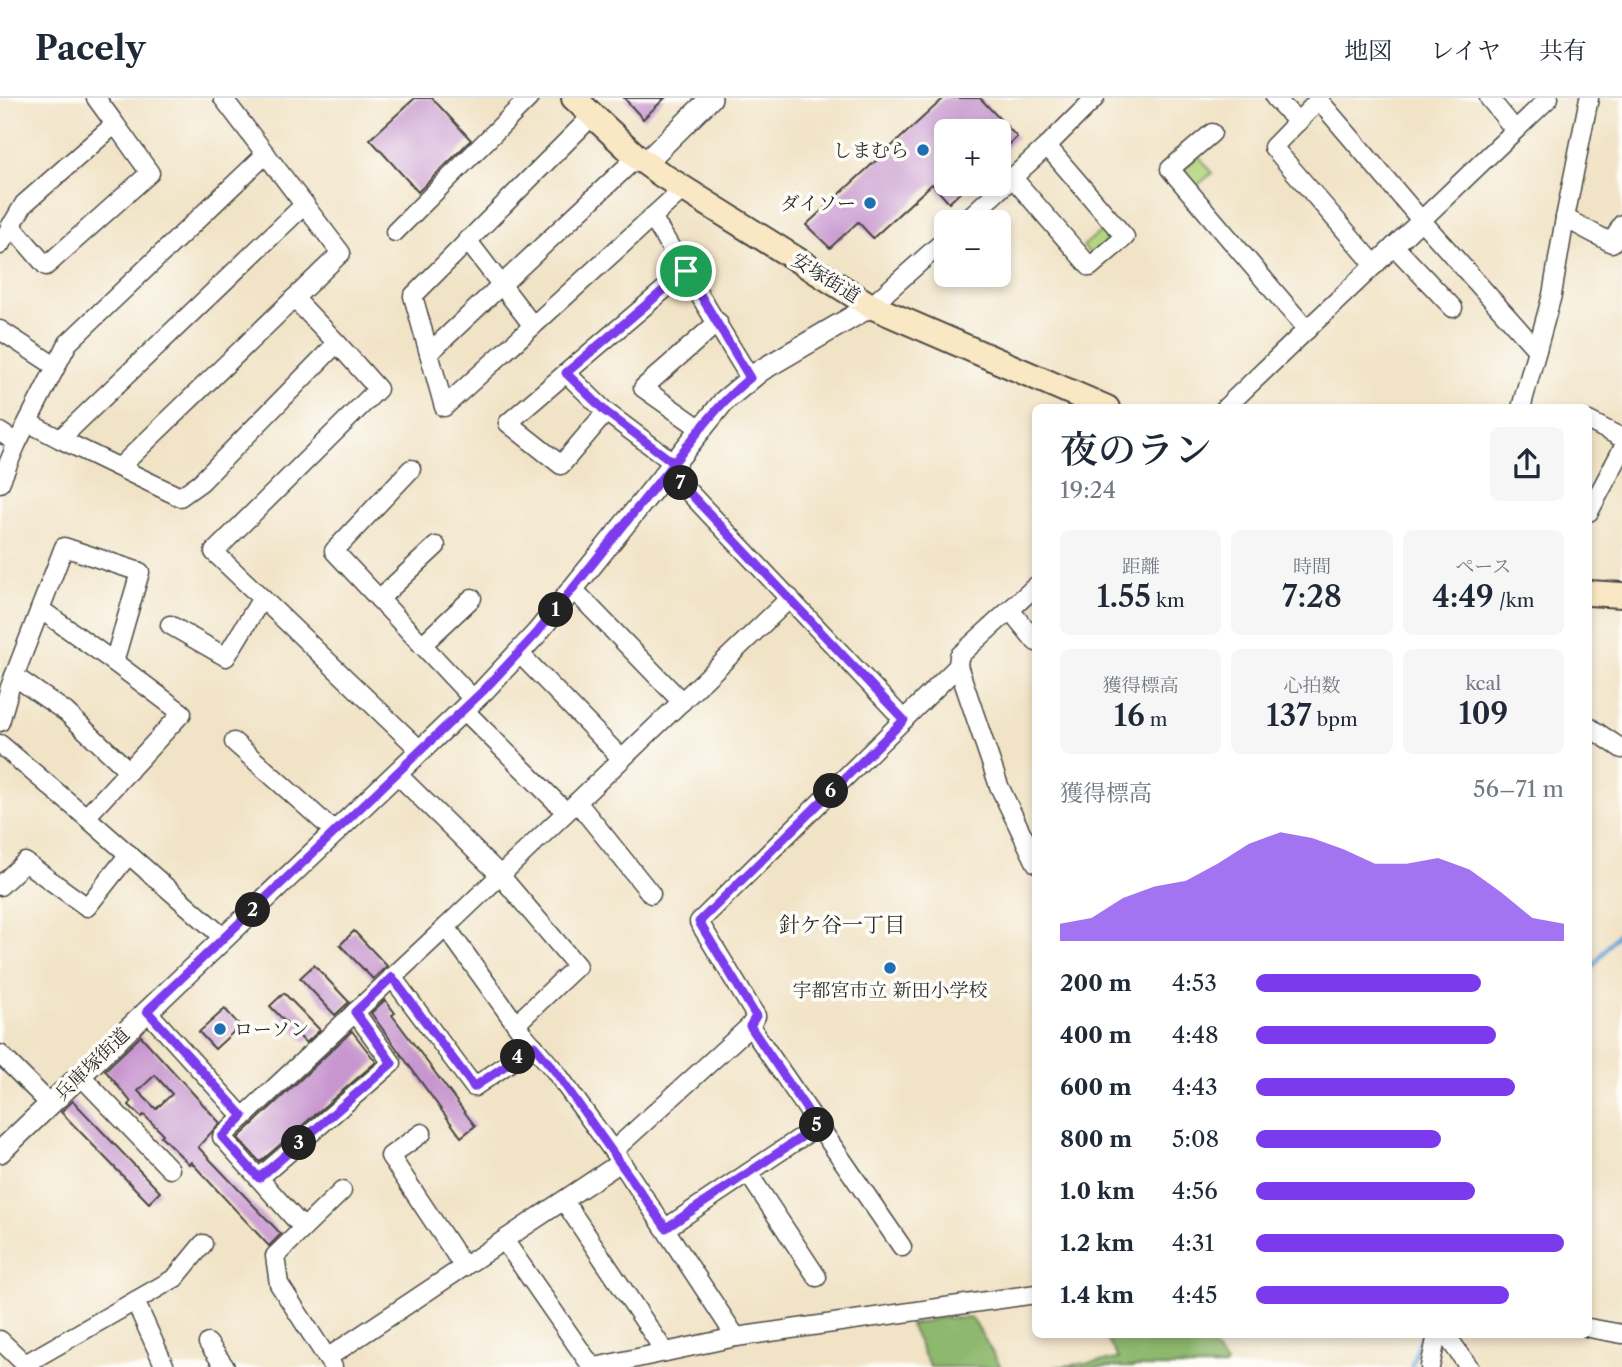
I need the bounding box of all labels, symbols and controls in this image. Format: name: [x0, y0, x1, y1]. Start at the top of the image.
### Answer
text: Pacely: [35, 28, 146, 69]
text: 地図: [1344, 36, 1392, 65]
text: レイヤ: [1430, 36, 1501, 65]
text: 共有: [1539, 36, 1587, 65]
map controls: [934, 119, 1011, 287]
button: +: [934, 119, 1011, 196]
place label: しまむら: [833, 139, 909, 162]
marker: しまむら: [915, 142, 931, 158]
place label: ダイソー: [780, 192, 856, 215]
marker: ダイソー: [862, 195, 878, 211]
button: −: [934, 210, 1011, 287]
pin: [656, 241, 716, 301]
street label: 安塚街道: [788, 248, 864, 308]
icon: arrive: [667, 252, 705, 290]
text: 夜のラン: [1060, 426, 1212, 473]
button: share: [1490, 427, 1564, 501]
pin: 7: [664, 466, 698, 500]
text: 7: [676, 471, 685, 494]
text: 19:24: [1060, 476, 1116, 504]
text: 距離: [1122, 555, 1160, 578]
text: 時間: [1293, 555, 1331, 578]
text: ペース: [1455, 555, 1511, 578]
text: 1.55: [1097, 578, 1151, 615]
text: 7:28: [1282, 578, 1342, 615]
text: 4:49: [1432, 578, 1494, 615]
text: km: [1151, 589, 1185, 612]
text: /km: [1494, 589, 1535, 612]
pin: 1: [538, 592, 574, 628]
text: 1: [551, 598, 560, 621]
text: kcal: [1465, 672, 1501, 695]
text: 獲得標高: [1103, 674, 1179, 697]
text: 心拍数: [1283, 674, 1341, 697]
text: 109: [1458, 695, 1508, 732]
text: 16: [1114, 697, 1145, 734]
text: 137: [1266, 697, 1312, 734]
text: m: [1145, 708, 1168, 731]
text: bpm: [1312, 708, 1358, 731]
pin: 6: [814, 774, 848, 808]
text: 56–71 m: [1473, 775, 1564, 803]
text: 6: [825, 779, 836, 802]
text: 獲得標高: [1060, 779, 1152, 807]
pin: 2: [236, 892, 270, 928]
text: 2: [247, 898, 258, 921]
district label: 針ケ谷一丁目: [779, 912, 905, 937]
marker: 宇都宮市立 新田小学校: [882, 960, 898, 976]
text: 200 m: [1060, 969, 1132, 997]
text: 4:53: [1172, 969, 1217, 997]
place label: 宇都宮市立 新田小学校: [792, 979, 988, 1002]
place label: ローソン: [234, 1018, 309, 1041]
marker: ローソン: [212, 1021, 228, 1037]
text: 400 m: [1060, 1021, 1132, 1049]
text: 4:48: [1172, 1021, 1219, 1049]
street label: 兵庫塚街道: [50, 1023, 134, 1105]
pin: 4: [500, 1040, 536, 1074]
text: 4: [512, 1045, 523, 1068]
text: 600 m: [1060, 1073, 1132, 1101]
text: 4:43: [1172, 1073, 1218, 1101]
pin: 5: [800, 1108, 834, 1142]
text: 5: [811, 1113, 822, 1136]
text: 800 m: [1060, 1125, 1132, 1153]
text: 5:08: [1172, 1125, 1219, 1153]
pin: 3: [282, 1126, 316, 1160]
text: 3: [293, 1131, 304, 1154]
text: 1.0 km: [1060, 1177, 1135, 1205]
text: 4:56: [1172, 1177, 1218, 1205]
text: 1.2 km: [1060, 1229, 1134, 1257]
text: 4:31: [1172, 1229, 1214, 1257]
text: 1.4 km: [1060, 1281, 1134, 1309]
text: 4:45: [1172, 1281, 1218, 1309]

